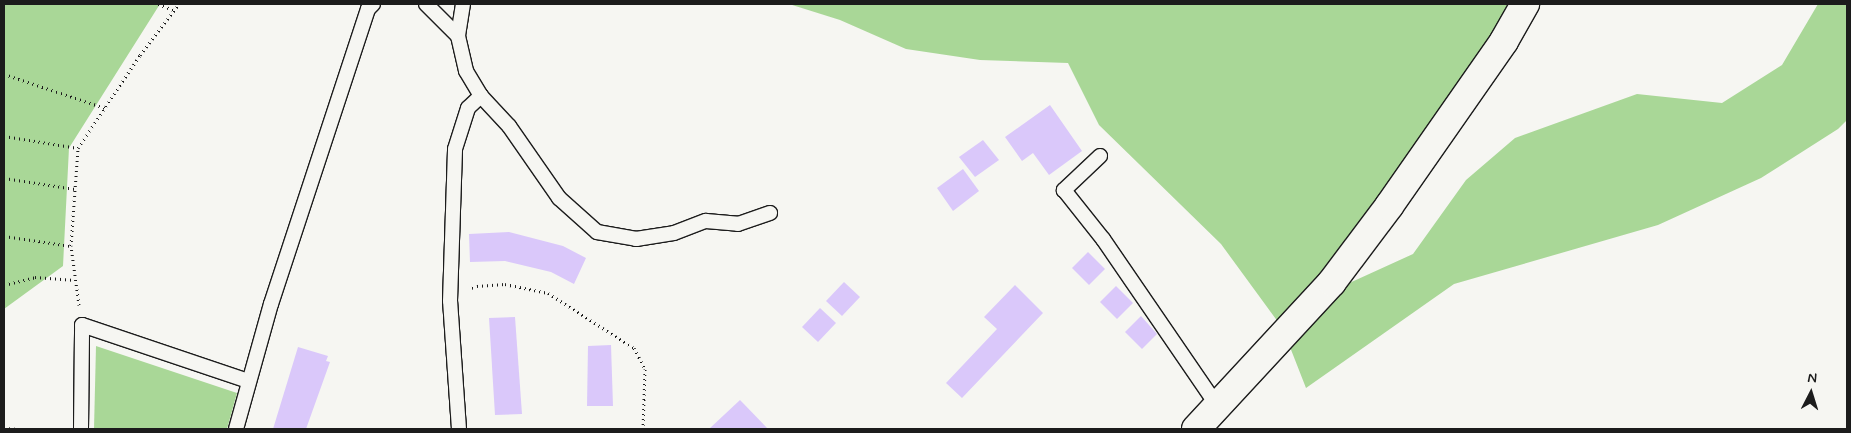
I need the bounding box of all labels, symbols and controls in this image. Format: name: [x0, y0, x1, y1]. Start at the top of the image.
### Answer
north arrow: [1786, 368, 1836, 418]
text: N: [1807, 369, 1818, 387]

